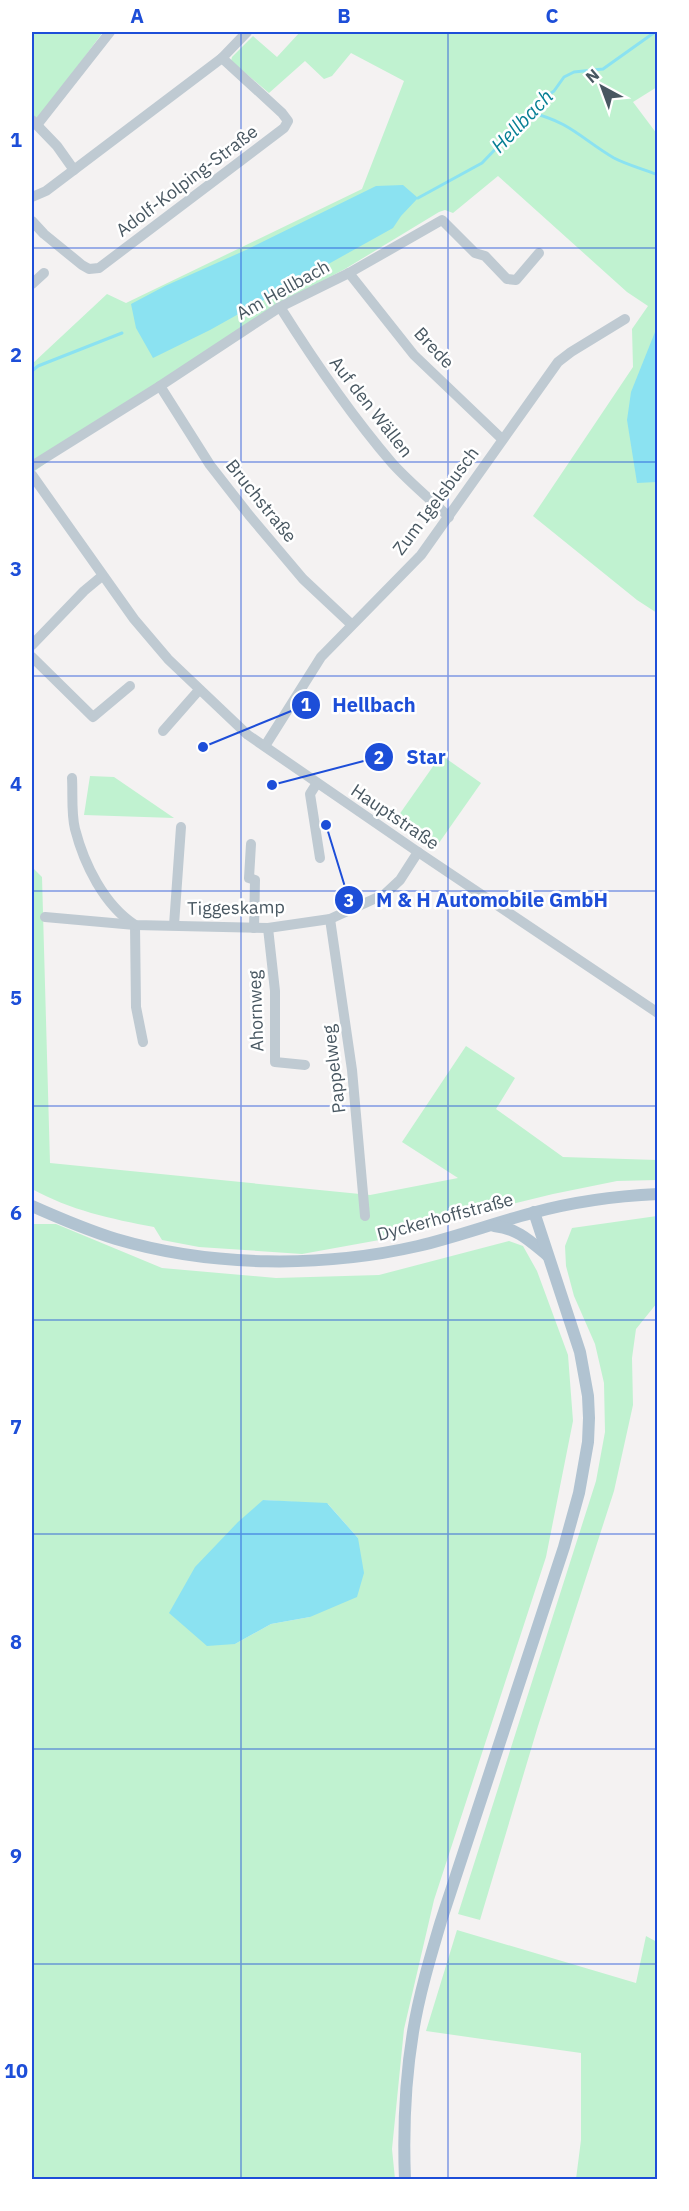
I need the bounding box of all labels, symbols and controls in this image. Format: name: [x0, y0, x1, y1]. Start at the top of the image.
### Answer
text: A: [130, 2, 144, 29]
text: B: [337, 2, 351, 29]
text: C: [545, 2, 559, 29]
north arrow: [572, 57, 632, 117]
text: N: [581, 64, 603, 87]
water label: Hellbach: [485, 83, 559, 158]
street label: Adolf-Kolping-Straße: [111, 120, 262, 241]
text: 1: [10, 126, 22, 153]
street label: Am Hellbach: [232, 255, 333, 325]
street label: Brede: [409, 322, 459, 373]
text: 2: [10, 341, 22, 368]
street label: Auf den Wällen: [325, 352, 418, 462]
street label: Zum Igelsbusch: [387, 442, 484, 559]
street label: Bruchstraße: [221, 454, 302, 547]
text: 3: [10, 555, 22, 582]
callout: Hellbach: [291, 686, 428, 724]
text: Hellbach: [332, 691, 416, 718]
text: 1: [301, 693, 312, 716]
callout: Star: [364, 738, 457, 776]
text: Star: [406, 743, 446, 770]
text: 2: [374, 746, 384, 769]
text: 4: [10, 770, 22, 797]
street label: Hauptstraße: [347, 779, 444, 855]
callout: M & H Automobile GmbH: [334, 881, 620, 919]
text: M & H Automobile GmbH: [376, 886, 608, 913]
text: 3: [344, 889, 354, 912]
street label: Tiggeskamp: [187, 895, 285, 920]
street label: Ahornweg: [243, 969, 268, 1052]
text: 5: [10, 984, 22, 1011]
street label: Pappelweg: [317, 1023, 350, 1115]
street label: Dyckerhoffstraße: [374, 1187, 516, 1246]
text: 6: [10, 1199, 22, 1226]
text: 7: [10, 1413, 22, 1440]
text: 8: [10, 1628, 22, 1655]
text: 9: [10, 1842, 22, 1869]
text: 10: [4, 2057, 28, 2084]

